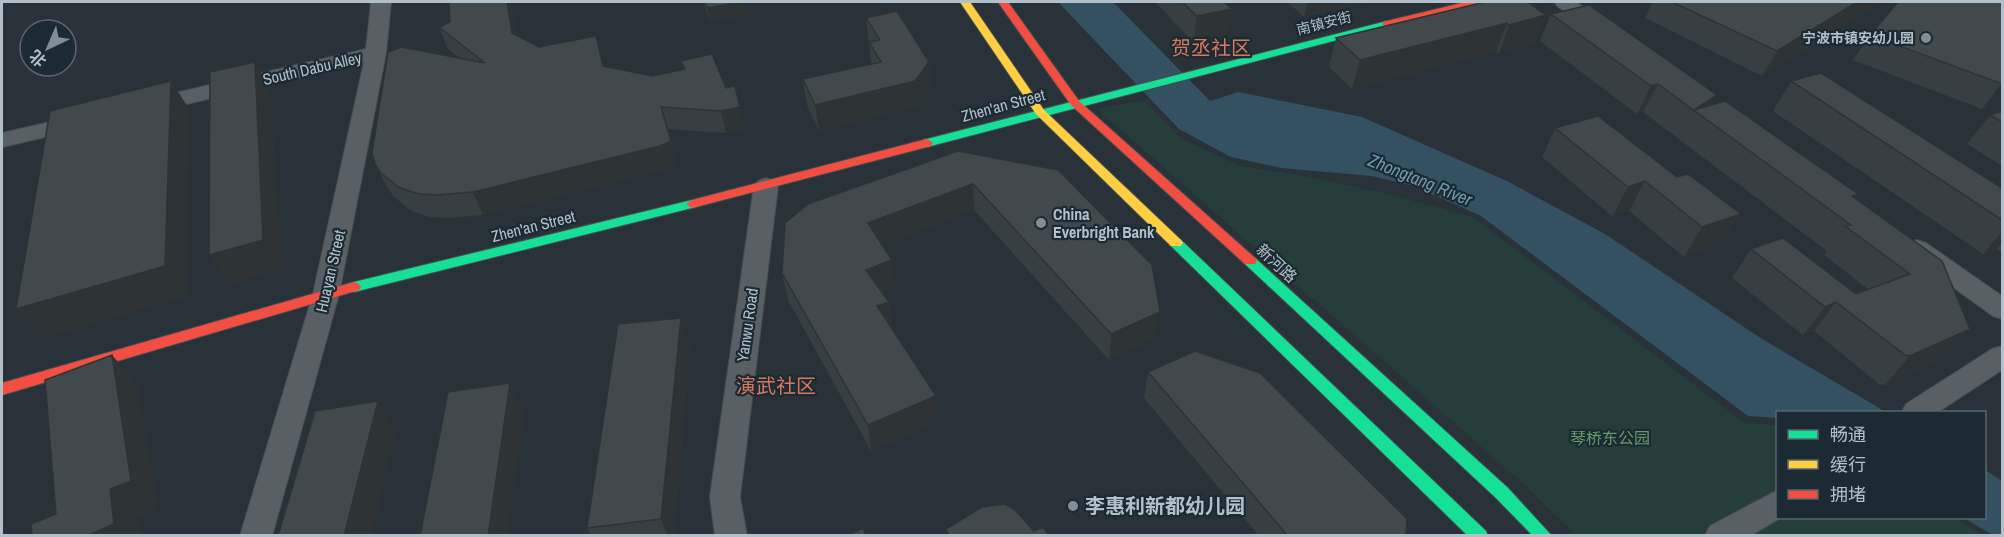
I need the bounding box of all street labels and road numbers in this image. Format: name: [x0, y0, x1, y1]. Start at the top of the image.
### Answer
street label: 南镇安街: [1295, 7, 1353, 39]
street label: South Dabu Alley: [260, 46, 364, 90]
street label: Zhen'an Street: [959, 83, 1048, 127]
street label: Zhen'an Street: [489, 205, 578, 247]
street label: Huayan Street: [310, 227, 350, 314]
street label: 新河路: [1252, 239, 1302, 287]
street label: Yanwu Road: [731, 287, 763, 363]

